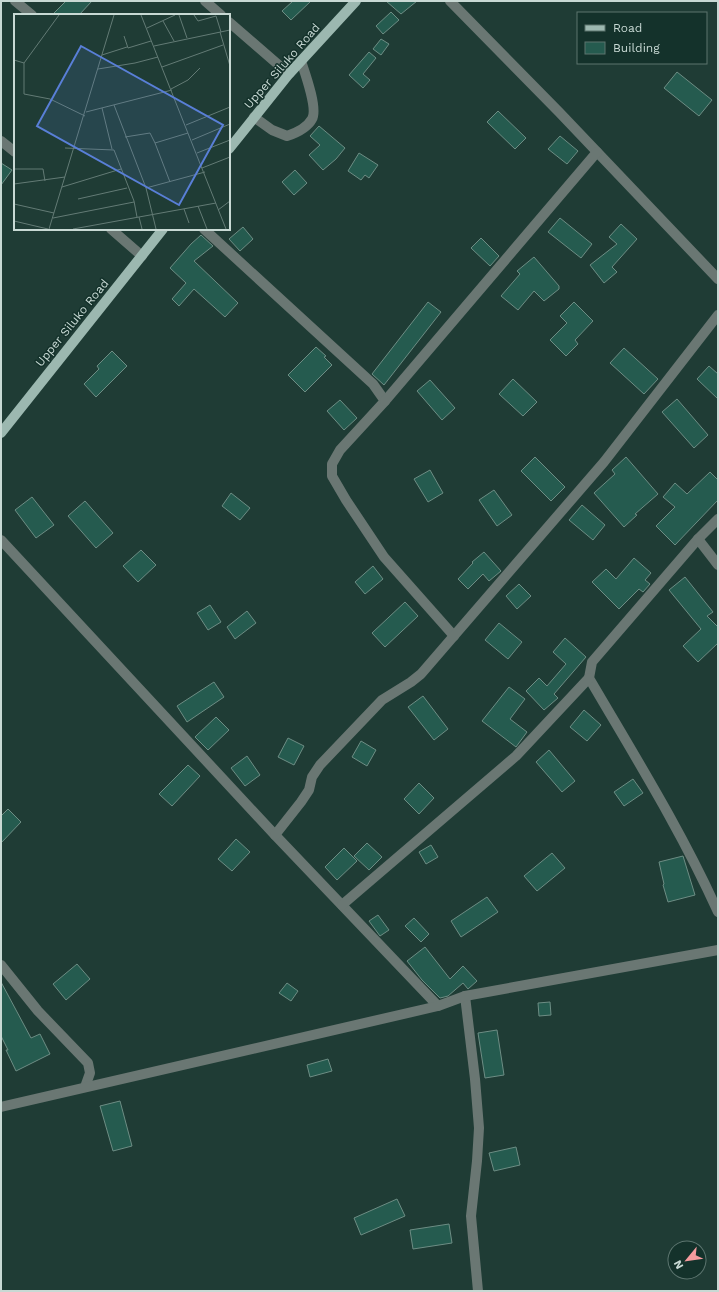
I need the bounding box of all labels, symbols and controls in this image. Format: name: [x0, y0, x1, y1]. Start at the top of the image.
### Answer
legend: [577, 12, 707, 64]
inset map: [14, 14, 230, 230]
street label: Upper Siluko Road: [241, 21, 323, 111]
text: Road: [613, 21, 642, 35]
text: Building: [613, 41, 660, 55]
street label: Upper Siluko Road: [33, 277, 111, 369]
north arrow: [667, 1240, 707, 1280]
text: N: [671, 1258, 686, 1271]

